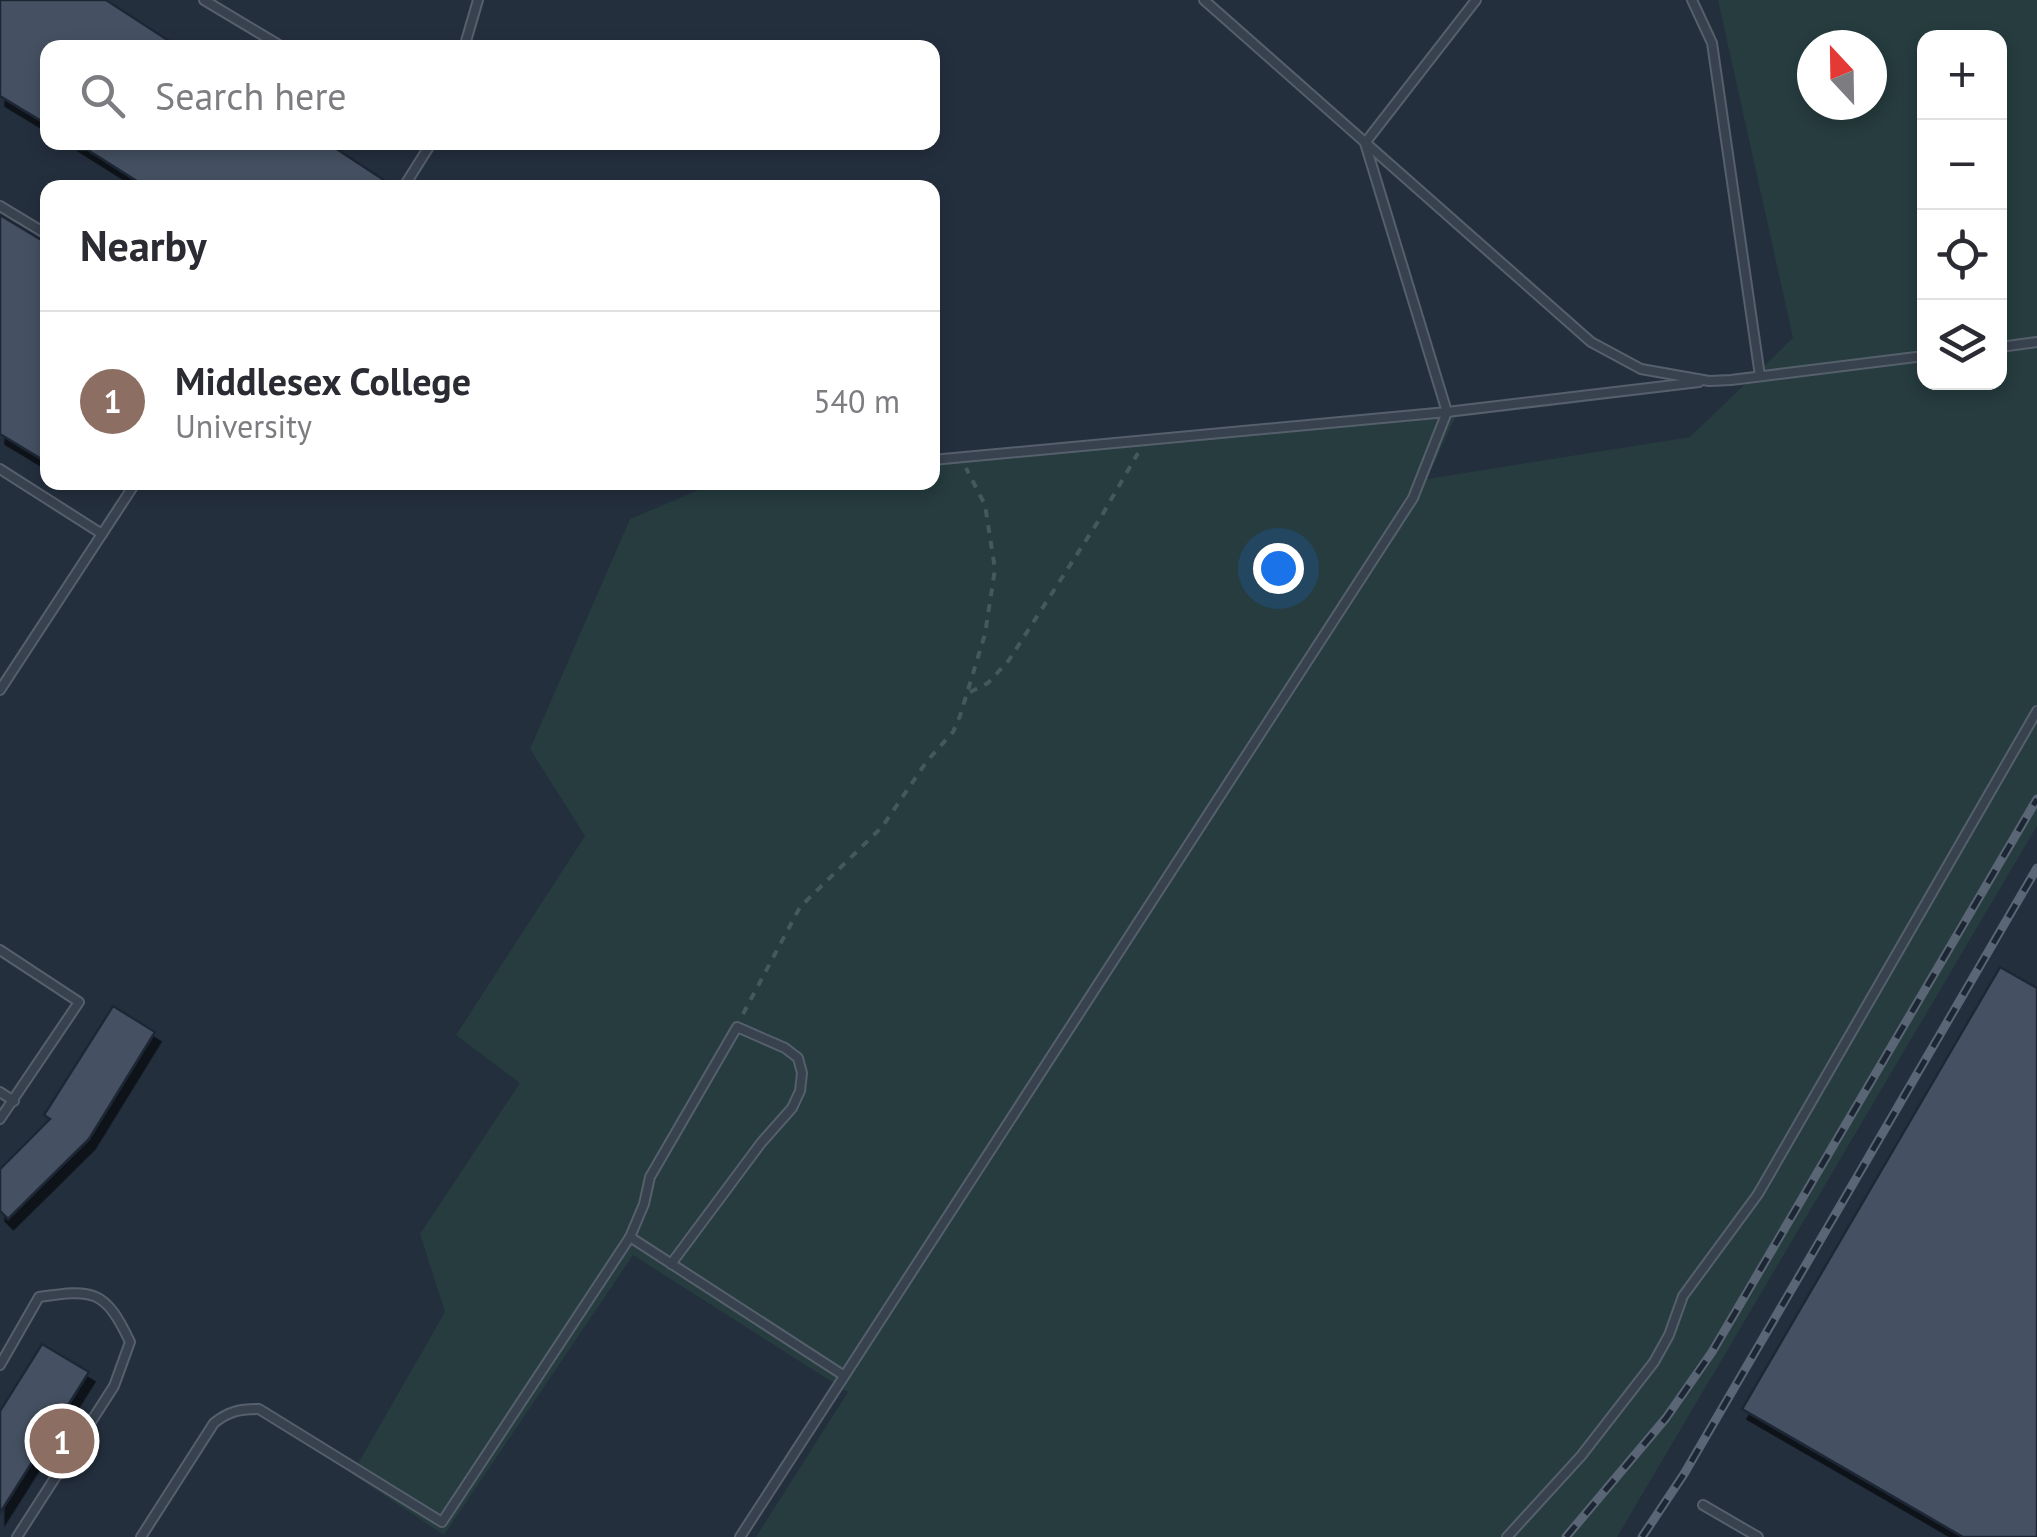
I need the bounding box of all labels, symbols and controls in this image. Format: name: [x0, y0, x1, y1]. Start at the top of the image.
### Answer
north arrow: [1797, 30, 1887, 120]
map controls: [1917, 30, 2007, 390]
button: +: [1917, 30, 2007, 120]
search box: [40, 40, 940, 150]
icon: search: [75, 68, 130, 123]
text: Search here: [155, 71, 347, 120]
button: −: [1917, 120, 2007, 210]
button: locate: [1917, 210, 2007, 300]
text: Nearby: [80, 218, 207, 273]
button: layers: [1917, 300, 2007, 390]
text: Middlesex College: [175, 356, 471, 405]
text: 1: [103, 380, 122, 422]
text: 540 m: [813, 380, 900, 422]
text: University: [175, 405, 312, 447]
your location: [1253, 543, 1304, 594]
pin: 1: [30, 1404, 94, 1478]

